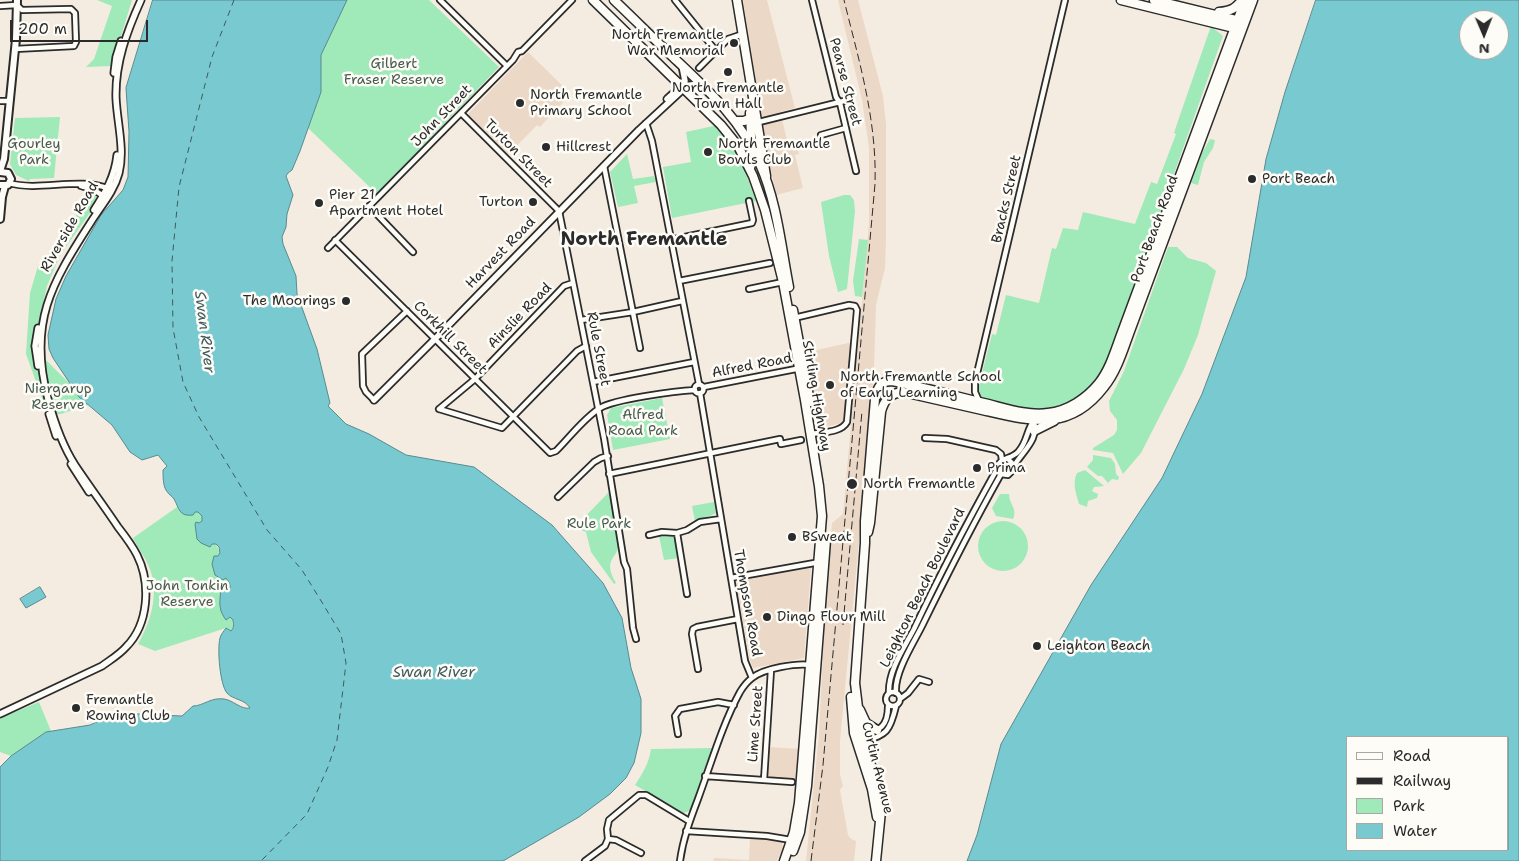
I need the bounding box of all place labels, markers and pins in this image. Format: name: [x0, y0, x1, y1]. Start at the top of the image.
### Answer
place label: North Fremantle War Memorial: [612, 27, 724, 59]
marker: North Fremantle War Memorial: [728, 37, 740, 49]
marker: North Fremantle Town Hall: [722, 66, 734, 78]
place label: North Fremantle Town Hall: [672, 80, 784, 112]
place label: North Fremantle Primary School: [530, 87, 642, 120]
marker: North Fremantle Primary School: [514, 97, 526, 109]
place label: North Fremantle Bowls Club: [718, 136, 830, 168]
place label: Hillcrest: [556, 139, 611, 155]
marker: Hillcrest: [540, 141, 552, 153]
marker: North Fremantle Bowls Club: [702, 146, 714, 158]
place label: Port Beach: [1262, 171, 1335, 187]
marker: Port Beach: [1246, 173, 1258, 185]
place label: Pier 21 Apartment Hotel: [329, 187, 443, 220]
place label: Turton: [479, 194, 523, 210]
marker: Turton: [527, 196, 539, 208]
marker: Pier 21 Apartment Hotel: [313, 197, 325, 209]
place label: The Moorings: [243, 293, 336, 309]
marker: The Moorings: [340, 295, 352, 307]
place label: North Fremantle School of Early Learning: [840, 369, 1001, 402]
marker: North Fremantle School of Early Learning: [824, 379, 836, 391]
place label: Prima: [987, 460, 1026, 476]
marker: Prima: [971, 462, 983, 474]
place label: North Fremantle: [863, 476, 975, 492]
marker: North Fremantle: [845, 477, 859, 491]
place label: BSweat: [802, 529, 852, 545]
marker: BSweat: [786, 531, 798, 543]
place label: Dingo Flour Mill: [777, 609, 885, 625]
marker: Dingo Flour Mill: [761, 611, 773, 623]
place label: Leighton Beach: [1047, 638, 1151, 654]
marker: Leighton Beach: [1031, 640, 1043, 652]
place label: Fremantle Rowing Club: [86, 692, 170, 724]
marker: Fremantle Rowing Club: [70, 702, 82, 714]

